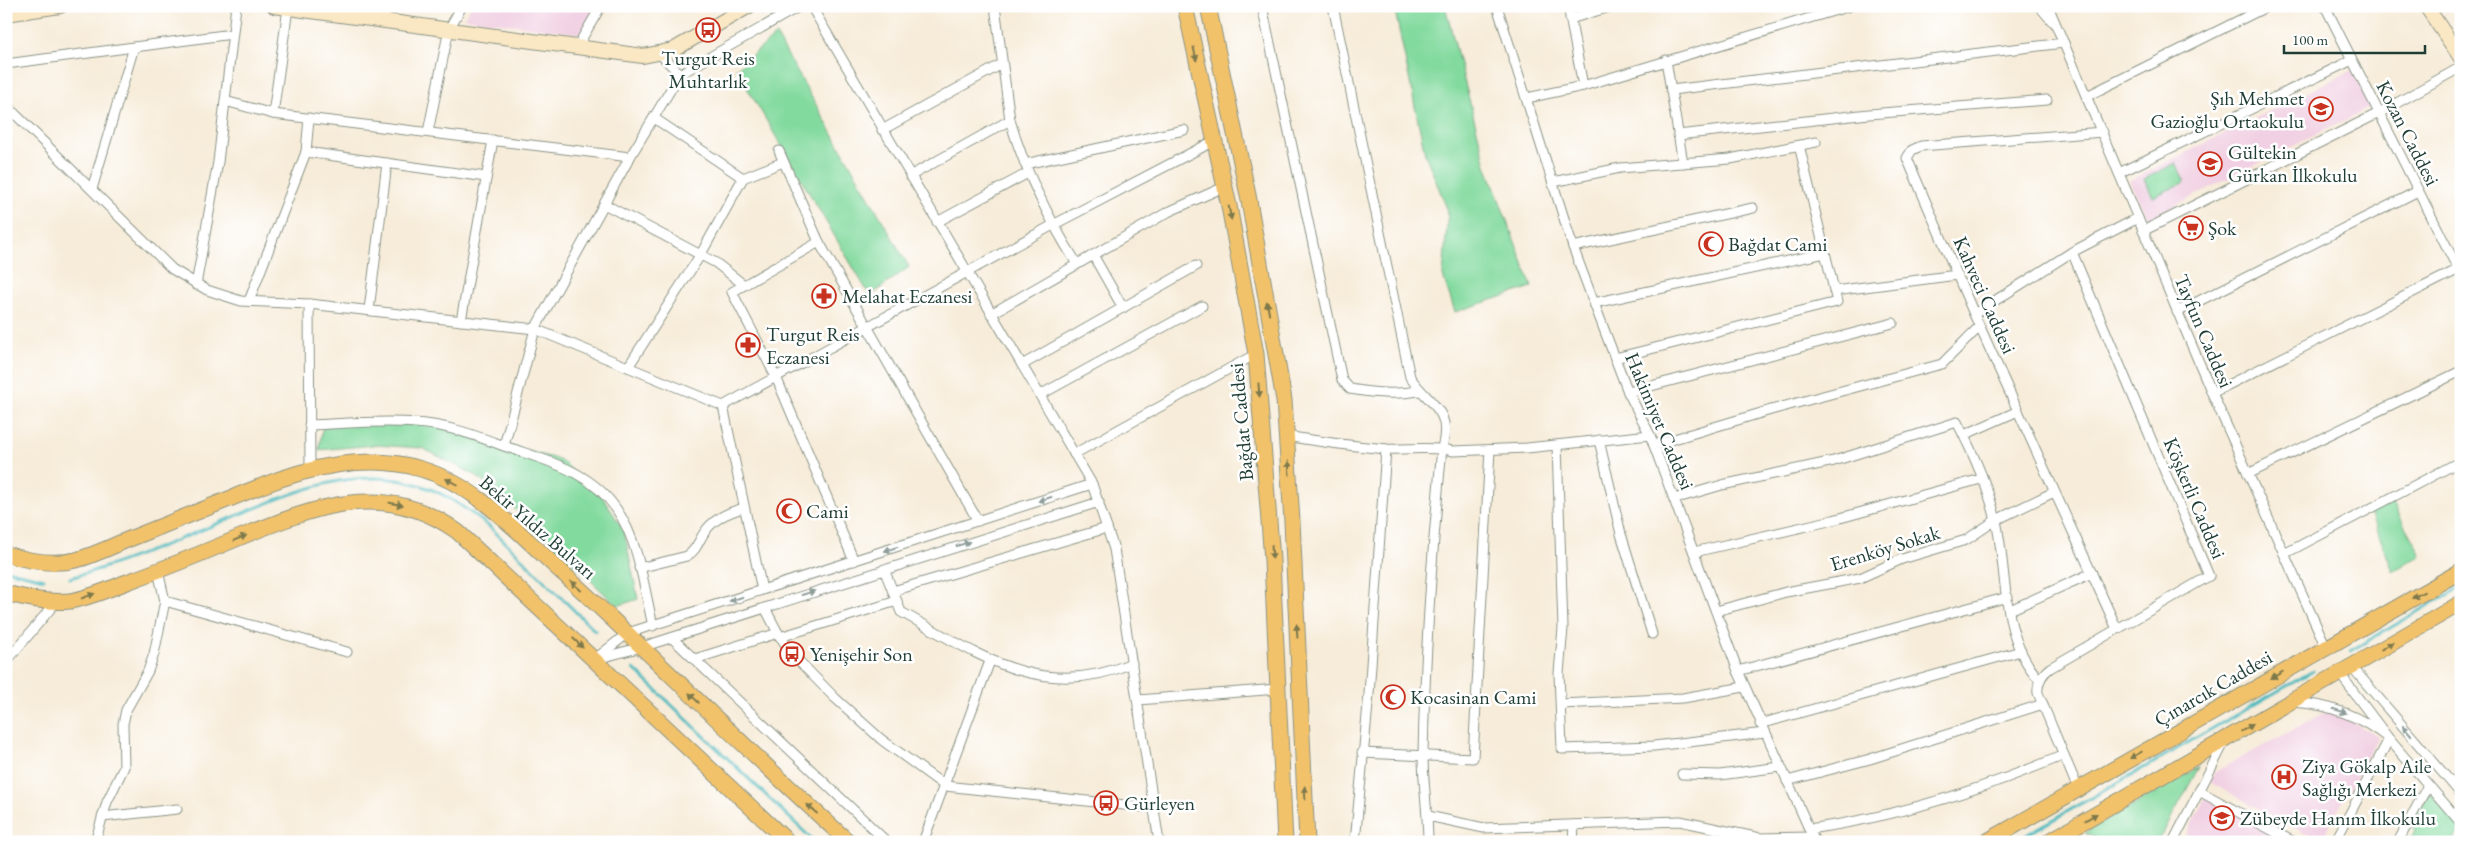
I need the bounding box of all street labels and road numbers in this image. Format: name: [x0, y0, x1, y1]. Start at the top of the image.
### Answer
street label: Kozan Caddesi: [2370, 76, 2446, 190]
street label: Kahveci Caddesi: [1948, 232, 2023, 358]
street label: Tayfun Caddesi: [2168, 270, 2240, 392]
street label: Hakimiyet Caddesi: [1619, 348, 1701, 494]
street label: Bağdat Caddesi: [1223, 362, 1259, 482]
street label: Köşkerli Caddesi: [2158, 433, 2232, 563]
street label: Bekir Yıldız Bulvarı: [474, 469, 602, 585]
street label: Erenköy Sokak: [1827, 519, 1944, 577]
street label: Çınarcık Caddesi: [2149, 644, 2277, 732]

